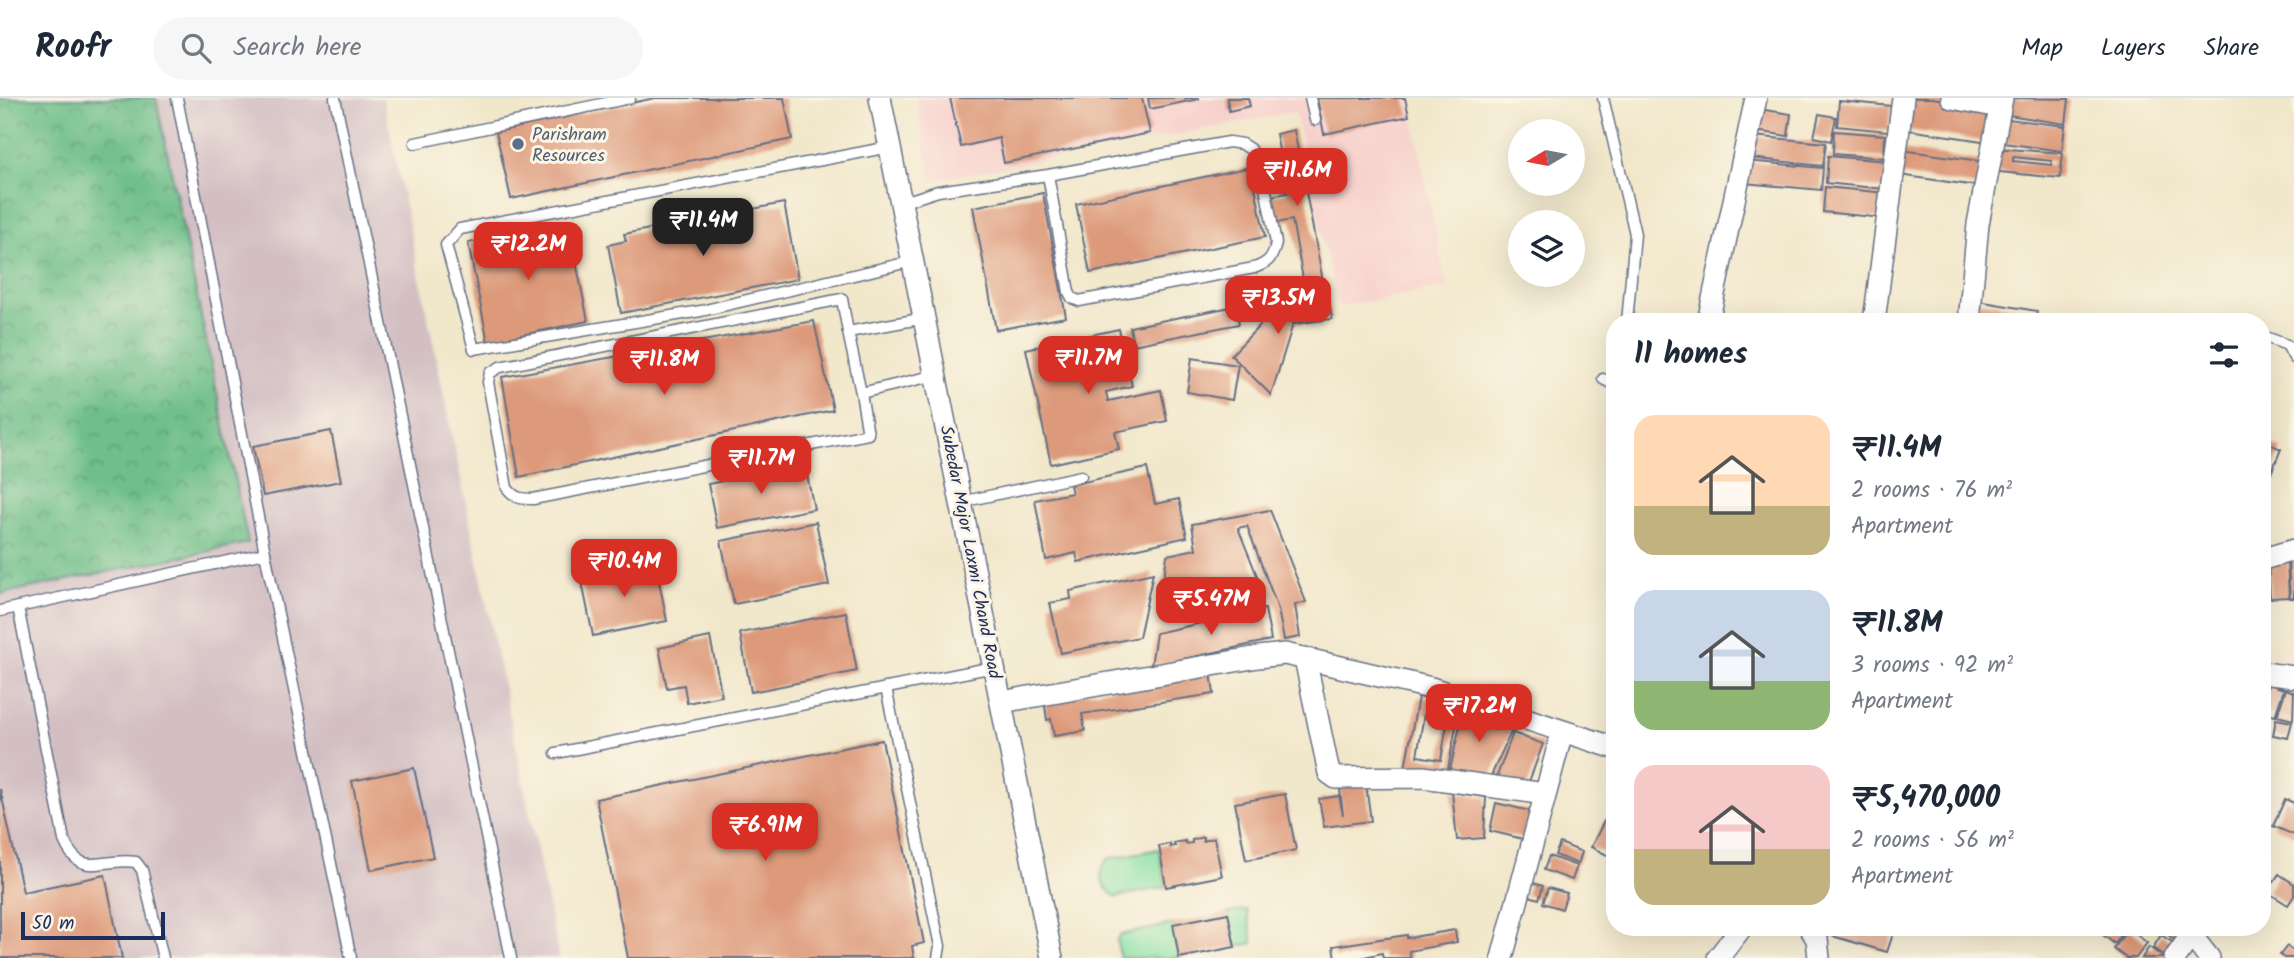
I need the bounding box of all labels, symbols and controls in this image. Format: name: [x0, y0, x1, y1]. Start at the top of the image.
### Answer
search box: [153, 17, 643, 80]
text: Roofr: [35, 22, 111, 75]
text: Search here: [233, 27, 361, 69]
icon: search: [177, 29, 215, 67]
text: Map: [2021, 29, 2063, 68]
text: Layers: [2101, 29, 2165, 68]
text: Share: [2203, 29, 2259, 68]
north arrow: [1508, 119, 1586, 196]
map controls: [1508, 119, 1585, 287]
place label: Parishram Resources: [532, 121, 607, 171]
marker: Parishram Resources: [510, 136, 526, 152]
pin: ₹11.6M: [1240, 148, 1354, 208]
text: ₹11.6M: [1262, 153, 1332, 189]
pin: ₹11.4M: [646, 198, 760, 258]
text: ₹11.4M: [668, 203, 738, 239]
button: layers: [1508, 210, 1585, 287]
pin: ₹12.2M: [471, 222, 585, 282]
text: ₹12.2M: [490, 227, 566, 263]
pin: ₹13.5M: [1221, 276, 1335, 336]
text: ₹13.5M: [1241, 281, 1315, 317]
text: 11 homes: [1634, 331, 1747, 379]
pin: ₹11.7M: [1031, 336, 1145, 396]
icon: filters: [2205, 336, 2243, 374]
pin: ₹11.8M: [607, 338, 721, 397]
text: ₹11.7M: [1054, 341, 1122, 377]
text: ₹11.8M: [629, 342, 699, 378]
street label: Subedar Major Laxmi Chand Road: [931, 423, 1009, 682]
text: ₹11.4M: [1851, 425, 1941, 473]
pin: ₹11.7M: [704, 436, 818, 496]
text: ₹11.7M: [727, 441, 795, 477]
icon: home: [1690, 443, 1774, 527]
text: 2 rooms · 76 m²: [1851, 473, 2012, 509]
text: Apartment: [1851, 509, 1953, 545]
pin: ₹10.4M: [567, 540, 681, 599]
text: ₹10.4M: [587, 544, 661, 580]
pin: ₹5.47M: [1154, 578, 1268, 637]
text: ₹5.47M: [1172, 582, 1250, 618]
text: ₹11.8M: [1851, 600, 1943, 648]
icon: home: [1690, 618, 1774, 702]
text: 3 rooms · 92 m²: [1851, 648, 2013, 684]
pin: ₹17.2M: [1422, 684, 1536, 744]
text: Apartment: [1851, 684, 1953, 720]
text: ₹17.2M: [1442, 689, 1516, 725]
text: ₹5,470,000: [1851, 775, 2000, 823]
icon: home: [1690, 793, 1774, 877]
pin: ₹6.91M: [708, 804, 822, 863]
text: ₹6.91M: [728, 808, 802, 844]
text: 2 rooms · 56 m²: [1851, 823, 2014, 859]
text: Apartment: [1851, 859, 1953, 895]
scale bar: [21, 909, 164, 941]
text: 50 m: [32, 909, 74, 939]

